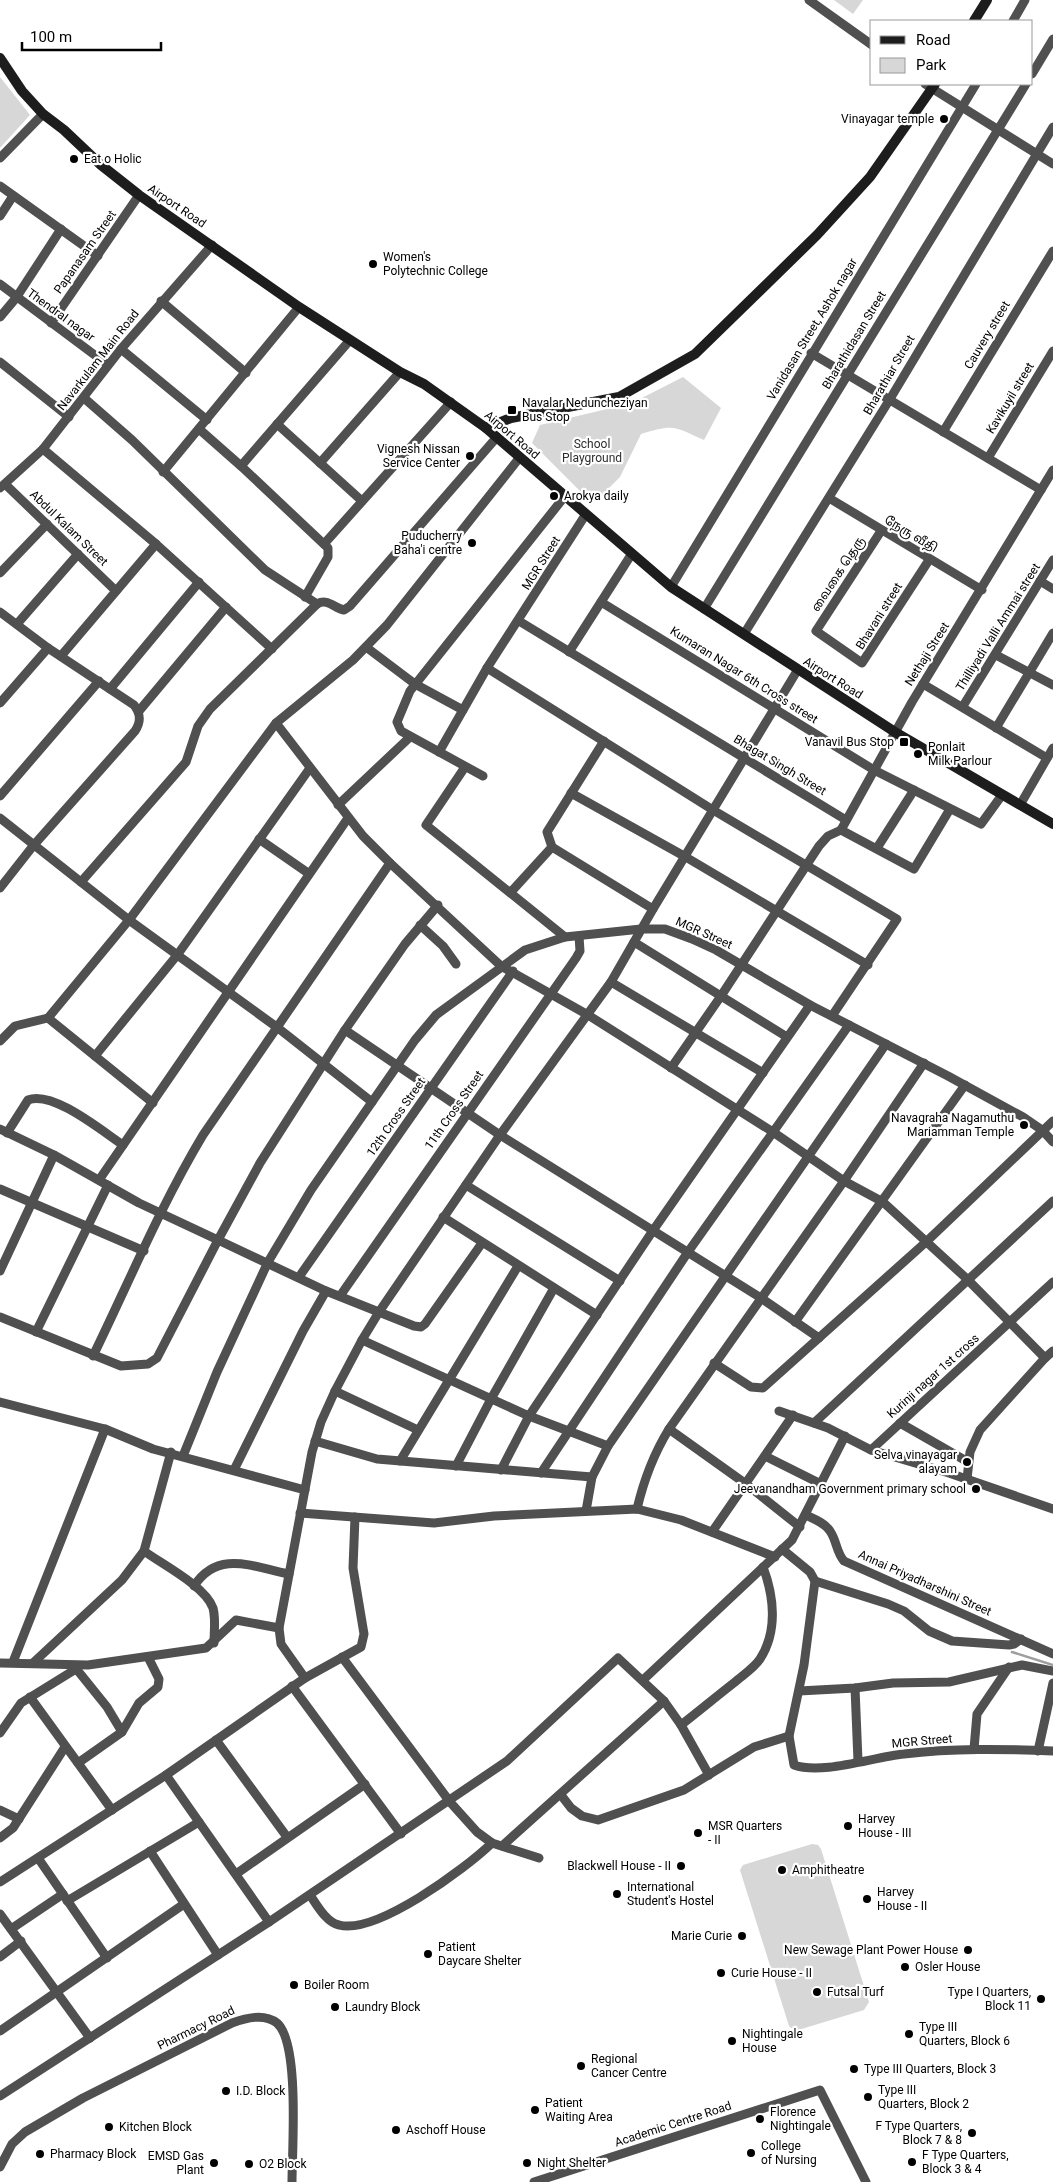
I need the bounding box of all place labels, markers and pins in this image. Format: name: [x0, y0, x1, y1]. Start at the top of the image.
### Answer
place label: Vinayagar temple: [841, 112, 934, 126]
marker: Vinayagar temple: [938, 113, 950, 125]
place label: Eat o Holic: [84, 152, 142, 166]
marker: Eat o Holic: [68, 153, 80, 165]
place label: Women's Polytechnic College: [383, 250, 488, 278]
marker: Women's Polytechnic College: [367, 258, 379, 270]
place label: Navalar Neduncheziyan Bus Stop: [522, 396, 648, 424]
marker: Navalar Neduncheziyan Bus Stop: [506, 404, 518, 416]
place label: Vignesh Nissan Service Center: [377, 442, 460, 470]
marker: Vignesh Nissan Service Center: [464, 450, 476, 462]
place label: Arokya daily: [564, 489, 629, 503]
marker: Arokya daily: [548, 490, 560, 502]
place label: Puducherry Baha'i centre: [394, 529, 462, 557]
marker: Puducherry Baha'i centre: [466, 537, 478, 549]
place label: Vanavil Bus Stop: [805, 735, 894, 749]
marker: Vanavil Bus Stop: [898, 736, 910, 748]
place label: Ponlait Milk Parlour: [928, 740, 992, 768]
marker: Ponlait Milk Parlour: [912, 748, 924, 760]
place label: Navagraha Nagamuthu Mariamman Temple: [891, 1111, 1014, 1139]
marker: Navagraha Nagamuthu Mariamman Temple: [1018, 1119, 1030, 1131]
place label: Selva vinayagar alayam: [874, 1448, 957, 1476]
marker: Selva vinayagar alayam: [961, 1456, 973, 1468]
place label: Jeevanandham Government primary school: [734, 1482, 966, 1496]
marker: Jeevanandham Government primary school: [970, 1483, 982, 1495]
place label: Harvey House - III: [858, 1812, 912, 1840]
place label: MSR Quarters - II: [708, 1819, 782, 1847]
marker: Harvey House - III: [842, 1820, 854, 1832]
marker: MSR Quarters - II: [692, 1827, 704, 1839]
place label: Blackwell House - II: [567, 1859, 671, 1873]
marker: Blackwell House - II: [675, 1860, 687, 1872]
place label: Amphitheatre: [792, 1863, 864, 1877]
marker: Amphitheatre: [776, 1864, 788, 1876]
place label: International Student's Hostel: [627, 1880, 714, 1908]
place label: Harvey House - II: [877, 1885, 927, 1913]
marker: International Student's Hostel: [611, 1888, 623, 1900]
marker: Harvey House - II: [861, 1893, 873, 1905]
place label: Marie Curie: [671, 1929, 732, 1943]
marker: Marie Curie: [736, 1930, 748, 1942]
place label: Patient Daycare Shelter: [438, 1940, 521, 1968]
place label: New Sewage Plant Power House: [784, 1943, 958, 1957]
marker: New Sewage Plant Power House: [962, 1944, 974, 1956]
marker: Patient Daycare Shelter: [422, 1948, 434, 1960]
place label: Osler House: [915, 1960, 980, 1974]
marker: Osler House: [899, 1961, 911, 1973]
place label: Curie House - II: [731, 1966, 812, 1980]
marker: Curie House - II: [715, 1967, 727, 1979]
place label: Boiler Room: [304, 1978, 369, 1992]
marker: Boiler Room: [288, 1979, 300, 1991]
place label: Futsal Turf: [827, 1985, 885, 1999]
place label: Type I Quarters, Block 11: [948, 1985, 1031, 2013]
marker: Futsal Turf: [811, 1986, 823, 1998]
marker: Type I Quarters, Block 11: [1035, 1993, 1047, 2005]
place label: Laundry Block: [345, 2000, 421, 2014]
marker: Laundry Block: [329, 2001, 341, 2013]
place label: Type III Quarters, Block 6: [919, 2020, 1010, 2048]
place label: Nightingale House: [742, 2027, 803, 2055]
marker: Type III Quarters, Block 6: [903, 2028, 915, 2040]
marker: Nightingale House: [726, 2035, 738, 2047]
place label: Regional Cancer Centre: [591, 2052, 667, 2080]
marker: Regional Cancer Centre: [575, 2060, 587, 2072]
place label: Type III Quarters, Block 3: [864, 2062, 996, 2076]
marker: Type III Quarters, Block 3: [848, 2063, 860, 2075]
place label: Type III Quarters, Block 2: [878, 2083, 969, 2111]
place label: I.D. Block: [236, 2084, 286, 2098]
marker: I.D. Block: [220, 2085, 232, 2097]
marker: Type III Quarters, Block 2: [862, 2091, 874, 2103]
place label: Patient Waiting Area: [545, 2096, 613, 2124]
marker: Patient Waiting Area: [529, 2104, 541, 2116]
place label: Florence Nightingale: [770, 2105, 831, 2133]
marker: Florence Nightingale: [754, 2113, 766, 2125]
place label: F Type Quarters, Block 7 & 8: [875, 2119, 962, 2147]
place label: Kitchen Block: [119, 2120, 193, 2134]
marker: Kitchen Block: [103, 2121, 115, 2133]
place label: Aschoff House: [406, 2123, 486, 2137]
marker: Aschoff House: [390, 2124, 402, 2136]
marker: F Type Quarters, Block 7 & 8: [966, 2127, 978, 2139]
place label: College of Nursing: [761, 2139, 817, 2167]
place label: Pharmacy Block: [50, 2147, 137, 2161]
marker: College of Nursing: [745, 2147, 757, 2159]
marker: Pharmacy Block: [34, 2148, 46, 2160]
place label: F Type Quarters, Block 3 & 4: [922, 2148, 1009, 2176]
place label: EMSD Gas Plant: [148, 2149, 204, 2177]
place label: Night Shelter: [537, 2156, 606, 2170]
marker: F Type Quarters, Block 3 & 4: [906, 2156, 918, 2168]
marker: EMSD Gas Plant: [208, 2157, 220, 2169]
place label: O2 Block: [259, 2157, 307, 2171]
marker: Night Shelter: [521, 2157, 533, 2169]
marker: O2 Block: [243, 2158, 255, 2170]

